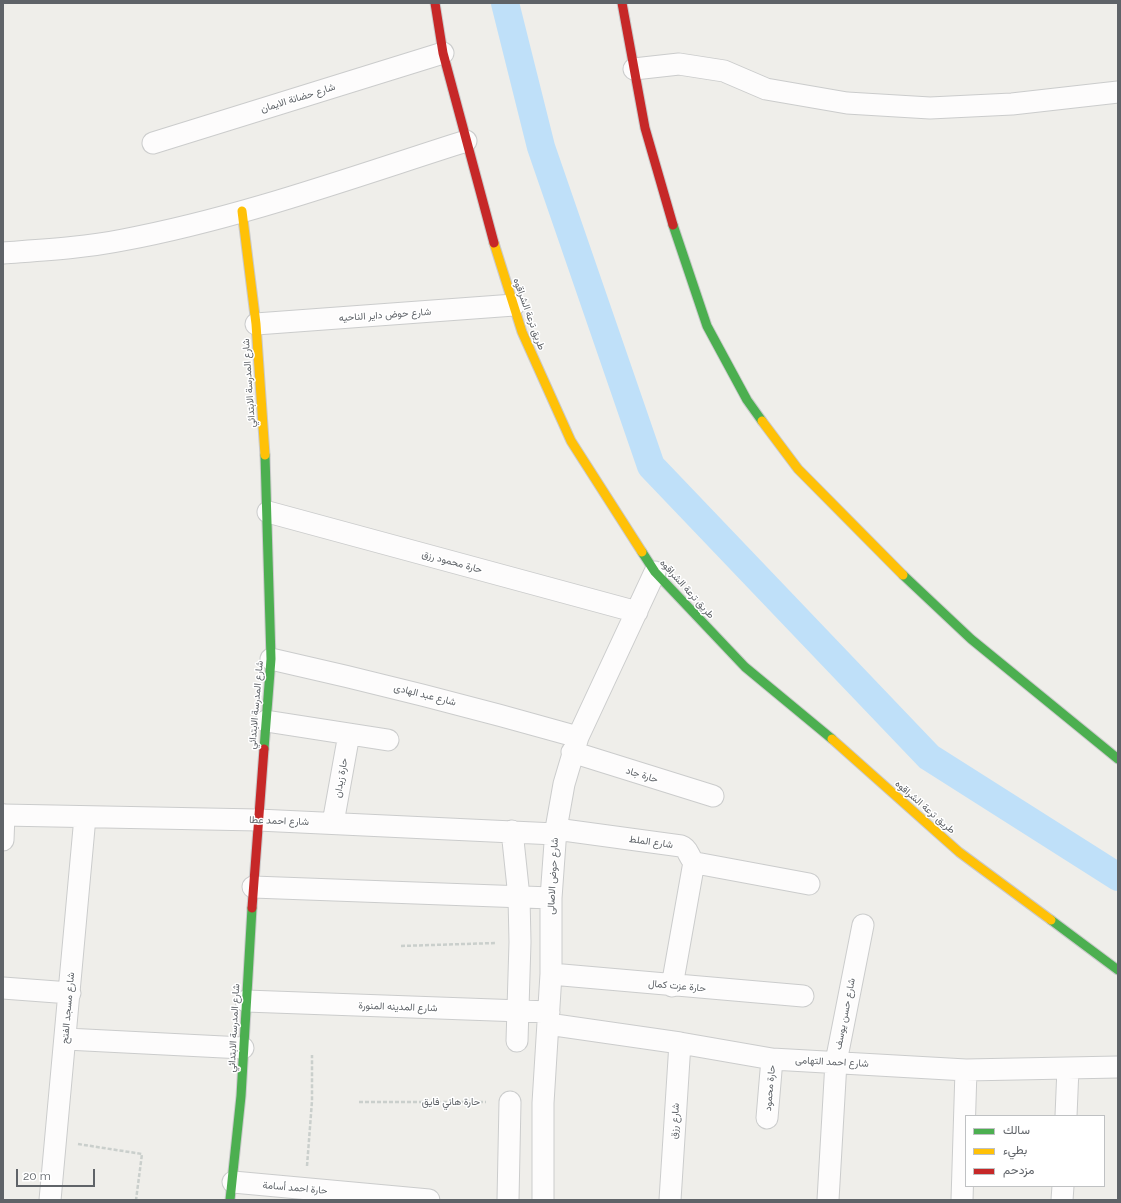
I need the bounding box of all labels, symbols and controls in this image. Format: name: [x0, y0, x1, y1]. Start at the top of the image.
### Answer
street label: شارع حضانة الايمان: [259, 81, 337, 115]
street label: طريق ترعة الشراقوه: [510, 276, 548, 352]
street label: شارع حوض داير الناحيه: [338, 306, 432, 324]
street label: شارع المدرسة الابتدائي: [240, 338, 258, 428]
street label: حارة محمود رزق: [420, 548, 484, 576]
street label: طريق ترعة الشراقوه: [657, 557, 717, 621]
street label: شارع المدرسة الابتدائي: [246, 660, 266, 750]
street label: شارع عبد الهادى: [393, 681, 457, 709]
street label: حارة زيدان: [332, 757, 350, 799]
street label: حارة جاد: [624, 764, 660, 786]
street label: طريق ترعة الشراقوه: [893, 778, 957, 836]
street label: شارع احمد عطا: [249, 814, 309, 828]
street label: شارع الملط: [628, 833, 674, 851]
street label: شارع حوض الاصالى: [545, 837, 561, 915]
street label: شارع مسجد الفتح: [59, 972, 77, 1044]
street label: حارة عزت كمال: [648, 977, 706, 995]
street label: شارع حسن يوسف: [832, 977, 858, 1051]
street label: شارع المدرسة الابتدائي: [226, 983, 242, 1073]
street label: شارع المدينه المنورة: [358, 1000, 438, 1014]
street label: شارع احمد التهامى: [795, 1054, 869, 1070]
street label: حارة محمود: [762, 1064, 778, 1112]
street label: حارة هاني فايق: [422, 1096, 480, 1108]
street label: شارع رزق: [668, 1103, 682, 1139]
legend: [965, 1115, 1105, 1187]
text: سالك: [1003, 1123, 1030, 1137]
text: بطيء: [1003, 1143, 1027, 1157]
scale bar: [18, 1161, 97, 1187]
text: مزدحم: [1003, 1163, 1034, 1177]
text: 20 m: [23, 1169, 51, 1183]
street label: حارة احمد أسامة: [262, 1179, 328, 1197]

